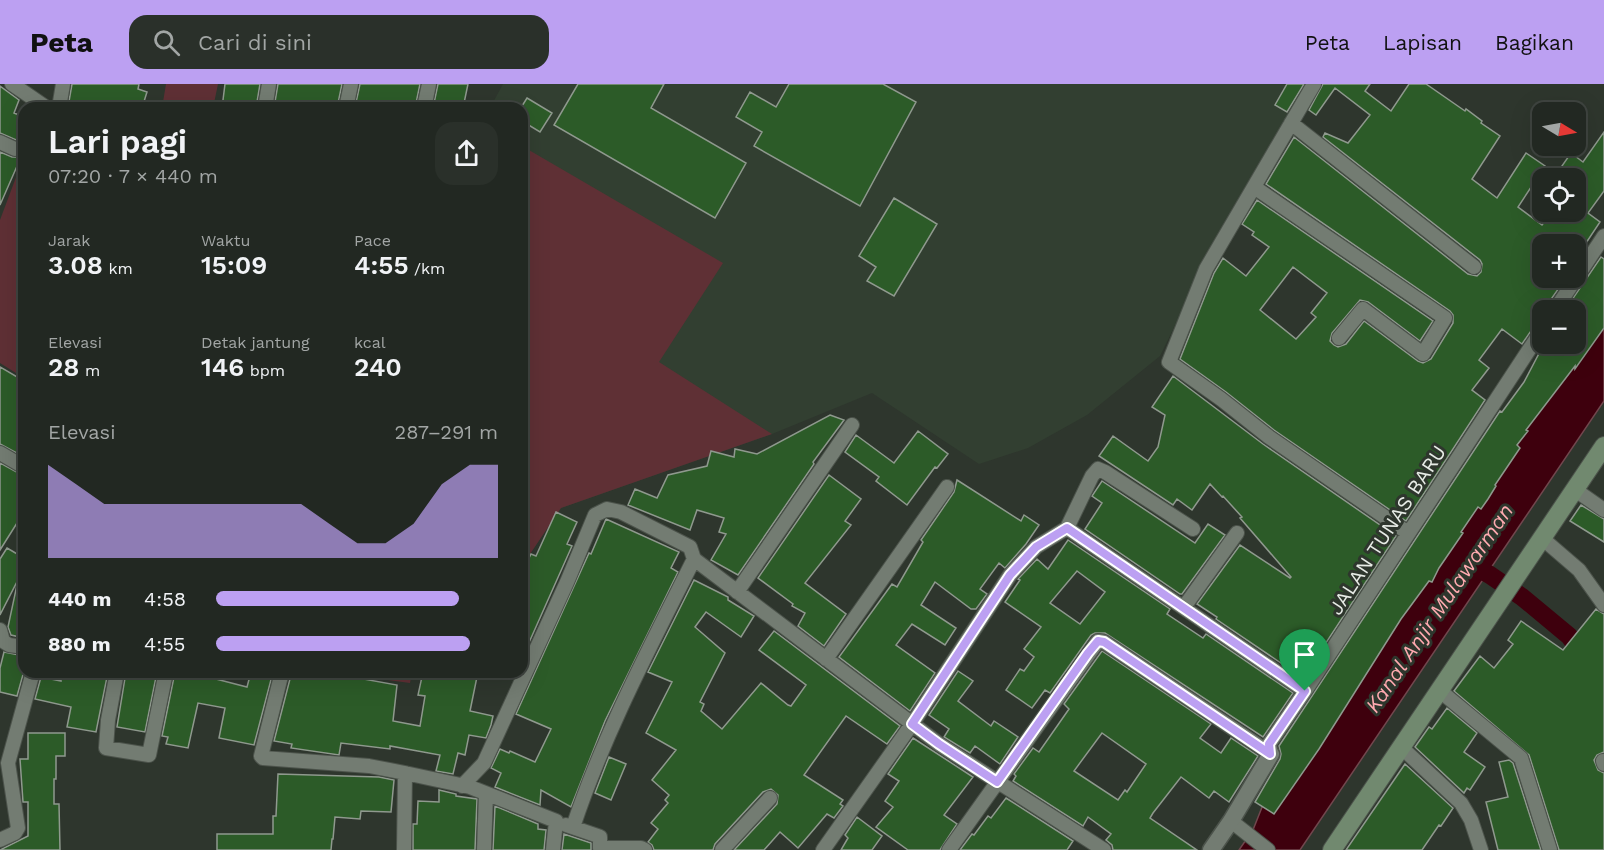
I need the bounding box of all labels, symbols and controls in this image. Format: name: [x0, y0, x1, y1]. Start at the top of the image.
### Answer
search box: [129, 15, 549, 69]
text: Peta: [30, 26, 93, 59]
icon: search: [150, 26, 183, 59]
text: Cari di sini: [198, 30, 312, 55]
text: Peta: [1305, 30, 1350, 55]
text: Lapisan: [1383, 30, 1462, 55]
text: Bagikan: [1495, 30, 1574, 55]
north arrow: [1532, 102, 1586, 156]
map controls: [1532, 102, 1586, 354]
text: Lari pagi: [48, 122, 187, 161]
button: share: [435, 122, 498, 185]
text: 07:20 · 7 × 440 m: [48, 164, 218, 188]
button: locate: [1532, 168, 1586, 222]
text: Jarak: [48, 231, 90, 250]
text: Waktu: [201, 231, 250, 250]
text: Pace: [354, 231, 391, 250]
button: +: [1532, 234, 1586, 288]
text: 3.08: [48, 250, 103, 280]
text: 15:09: [201, 250, 267, 280]
text: 4:55: [354, 250, 409, 280]
text: km: [103, 259, 133, 278]
text: /km: [409, 259, 445, 278]
button: −: [1532, 300, 1586, 354]
text: Elevasi: [48, 333, 102, 352]
text: Detak jantung: [201, 333, 310, 352]
text: kcal: [354, 333, 386, 352]
text: 28: [48, 352, 80, 382]
text: 146: [201, 352, 244, 382]
text: 240: [354, 352, 402, 382]
text: m: [80, 361, 100, 380]
text: bpm: [244, 361, 285, 380]
text: Elevasi: [48, 420, 115, 444]
text: 287–291 m: [394, 420, 498, 444]
street label: JALAN TUNAS BARU: [1323, 441, 1451, 619]
water label: Kanal Anjir Mulawarman: [1360, 499, 1518, 717]
text: 440 m: [48, 587, 111, 611]
text: 4:58: [144, 587, 186, 611]
pin: [1279, 629, 1330, 691]
text: 880 m: [48, 632, 111, 656]
text: 4:55: [144, 632, 185, 656]
icon: arrive: [1288, 638, 1321, 671]

